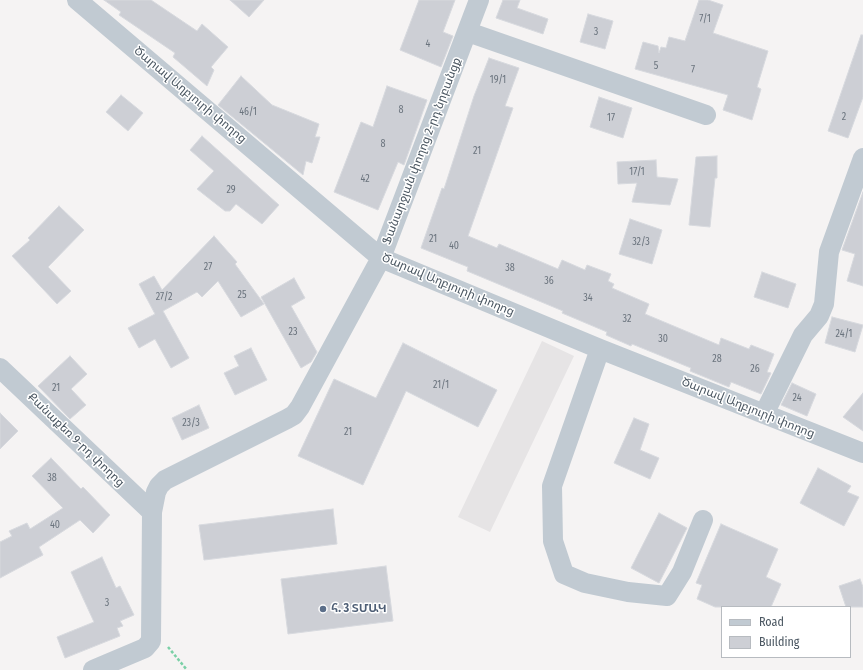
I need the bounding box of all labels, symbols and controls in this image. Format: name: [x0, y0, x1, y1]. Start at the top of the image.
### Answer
house number: 7/1: [699, 13, 711, 25]
house number: 3: [594, 26, 598, 38]
house number: 4: [426, 38, 430, 50]
street label: Ծարավ Աղբյուրի փողոց: [131, 44, 249, 146]
street label: Ֆանարջյան փողոց 2-րդ նրբանցք: [380, 55, 464, 247]
house number: 5: [654, 60, 658, 72]
house number: 7: [691, 64, 695, 76]
house number: 19/1: [490, 74, 506, 86]
house number: 8: [399, 104, 403, 116]
house number: 46/1: [239, 106, 257, 118]
house number: 2: [842, 111, 846, 123]
house number: 17: [607, 112, 615, 124]
house number: 8: [381, 138, 385, 150]
house number: 21: [473, 145, 481, 157]
house number: 17/1: [629, 166, 645, 178]
house number: 42: [360, 173, 370, 185]
house number: 29: [226, 184, 236, 196]
house number: 21: [429, 233, 437, 245]
house number: 32/3: [632, 236, 650, 248]
house number: 40: [449, 240, 459, 252]
street label: Ծարավ Աղբյուրի փողոց: [380, 251, 516, 319]
house number: 27: [204, 261, 212, 273]
house number: 38: [505, 262, 515, 274]
house number: 36: [544, 275, 554, 287]
house number: 25: [238, 289, 246, 301]
house number: 27/2: [156, 291, 172, 303]
house number: 34: [583, 292, 593, 304]
house number: 32: [623, 313, 631, 325]
house number: 23: [289, 326, 297, 338]
house number: 24/1: [836, 328, 852, 340]
house number: 30: [658, 333, 668, 345]
house number: 28: [712, 353, 722, 365]
house number: 26: [750, 363, 760, 375]
street label: Ծարավ Աղբյուրի փողոց: [679, 375, 817, 441]
house number: 21/1: [433, 379, 449, 391]
house number: 21: [52, 382, 60, 394]
street label: Քանաքեռ 9-րդ փողոց: [25, 390, 127, 490]
house number: 24: [792, 392, 802, 404]
house number: 23/3: [182, 417, 200, 429]
house number: 21: [344, 426, 352, 438]
house number: 38: [47, 472, 57, 484]
house number: 40: [50, 519, 60, 531]
house number: 3: [105, 597, 109, 609]
place label: հ. 3 ՏՄԱԿ: [331, 602, 387, 616]
marker: հ. 3 ՏՄԱԿ: [318, 604, 328, 614]
legend: [721, 606, 851, 658]
text: Road: [759, 615, 784, 629]
text: Building: [759, 635, 799, 649]

